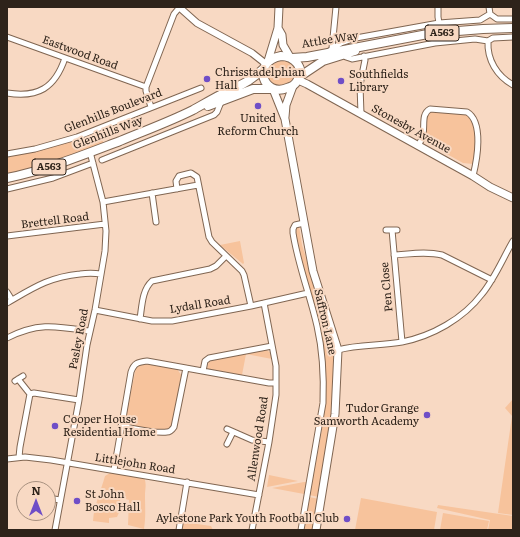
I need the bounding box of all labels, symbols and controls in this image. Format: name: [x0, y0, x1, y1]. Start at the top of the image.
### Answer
road number: A563: [425, 25, 459, 41]
street label: Attlee Way: [301, 29, 359, 51]
street label: Eastwood Road: [40, 33, 120, 73]
place label: Chrisstadelphian Hall: [215, 66, 305, 92]
place label: Southfields Library: [349, 68, 408, 94]
marker: Chrisstadelphian Hall: [202, 74, 212, 84]
marker: Southfields Library: [336, 76, 346, 86]
street label: Glenhills Boulevard: [62, 86, 164, 136]
marker: United Reform Church: [253, 101, 263, 111]
street label: Stonesby Avenue: [369, 102, 453, 156]
place label: United Reform Church: [217, 112, 299, 138]
street label: Glenhills Way: [71, 114, 145, 152]
road number: A563: [32, 159, 66, 175]
street label: Brettell Road: [20, 210, 90, 232]
street label: Pen Close: [378, 262, 396, 312]
street label: Saffron Lane: [311, 288, 339, 356]
street label: Lydall Road: [169, 294, 231, 316]
street label: Pasley Road: [67, 307, 91, 371]
street label: Allenwood Road: [245, 396, 271, 482]
place label: Tudor Grange Samworth Academy: [314, 402, 419, 428]
marker: Tudor Grange Samworth Academy: [422, 410, 432, 420]
place label: Cooper House Residential Home: [63, 413, 156, 439]
marker: Cooper House Residential Home: [50, 421, 60, 431]
street label: Littlejohn Road: [94, 451, 176, 477]
north arrow: [16, 481, 56, 521]
text: N: [31, 482, 41, 498]
place label: St John Bosco Hall: [85, 488, 140, 514]
marker: St John Bosco Hall: [72, 496, 82, 506]
place label: Aylestone Park Youth Football Club: [156, 512, 339, 526]
marker: Aylestone Park Youth Football Club: [342, 514, 352, 524]

